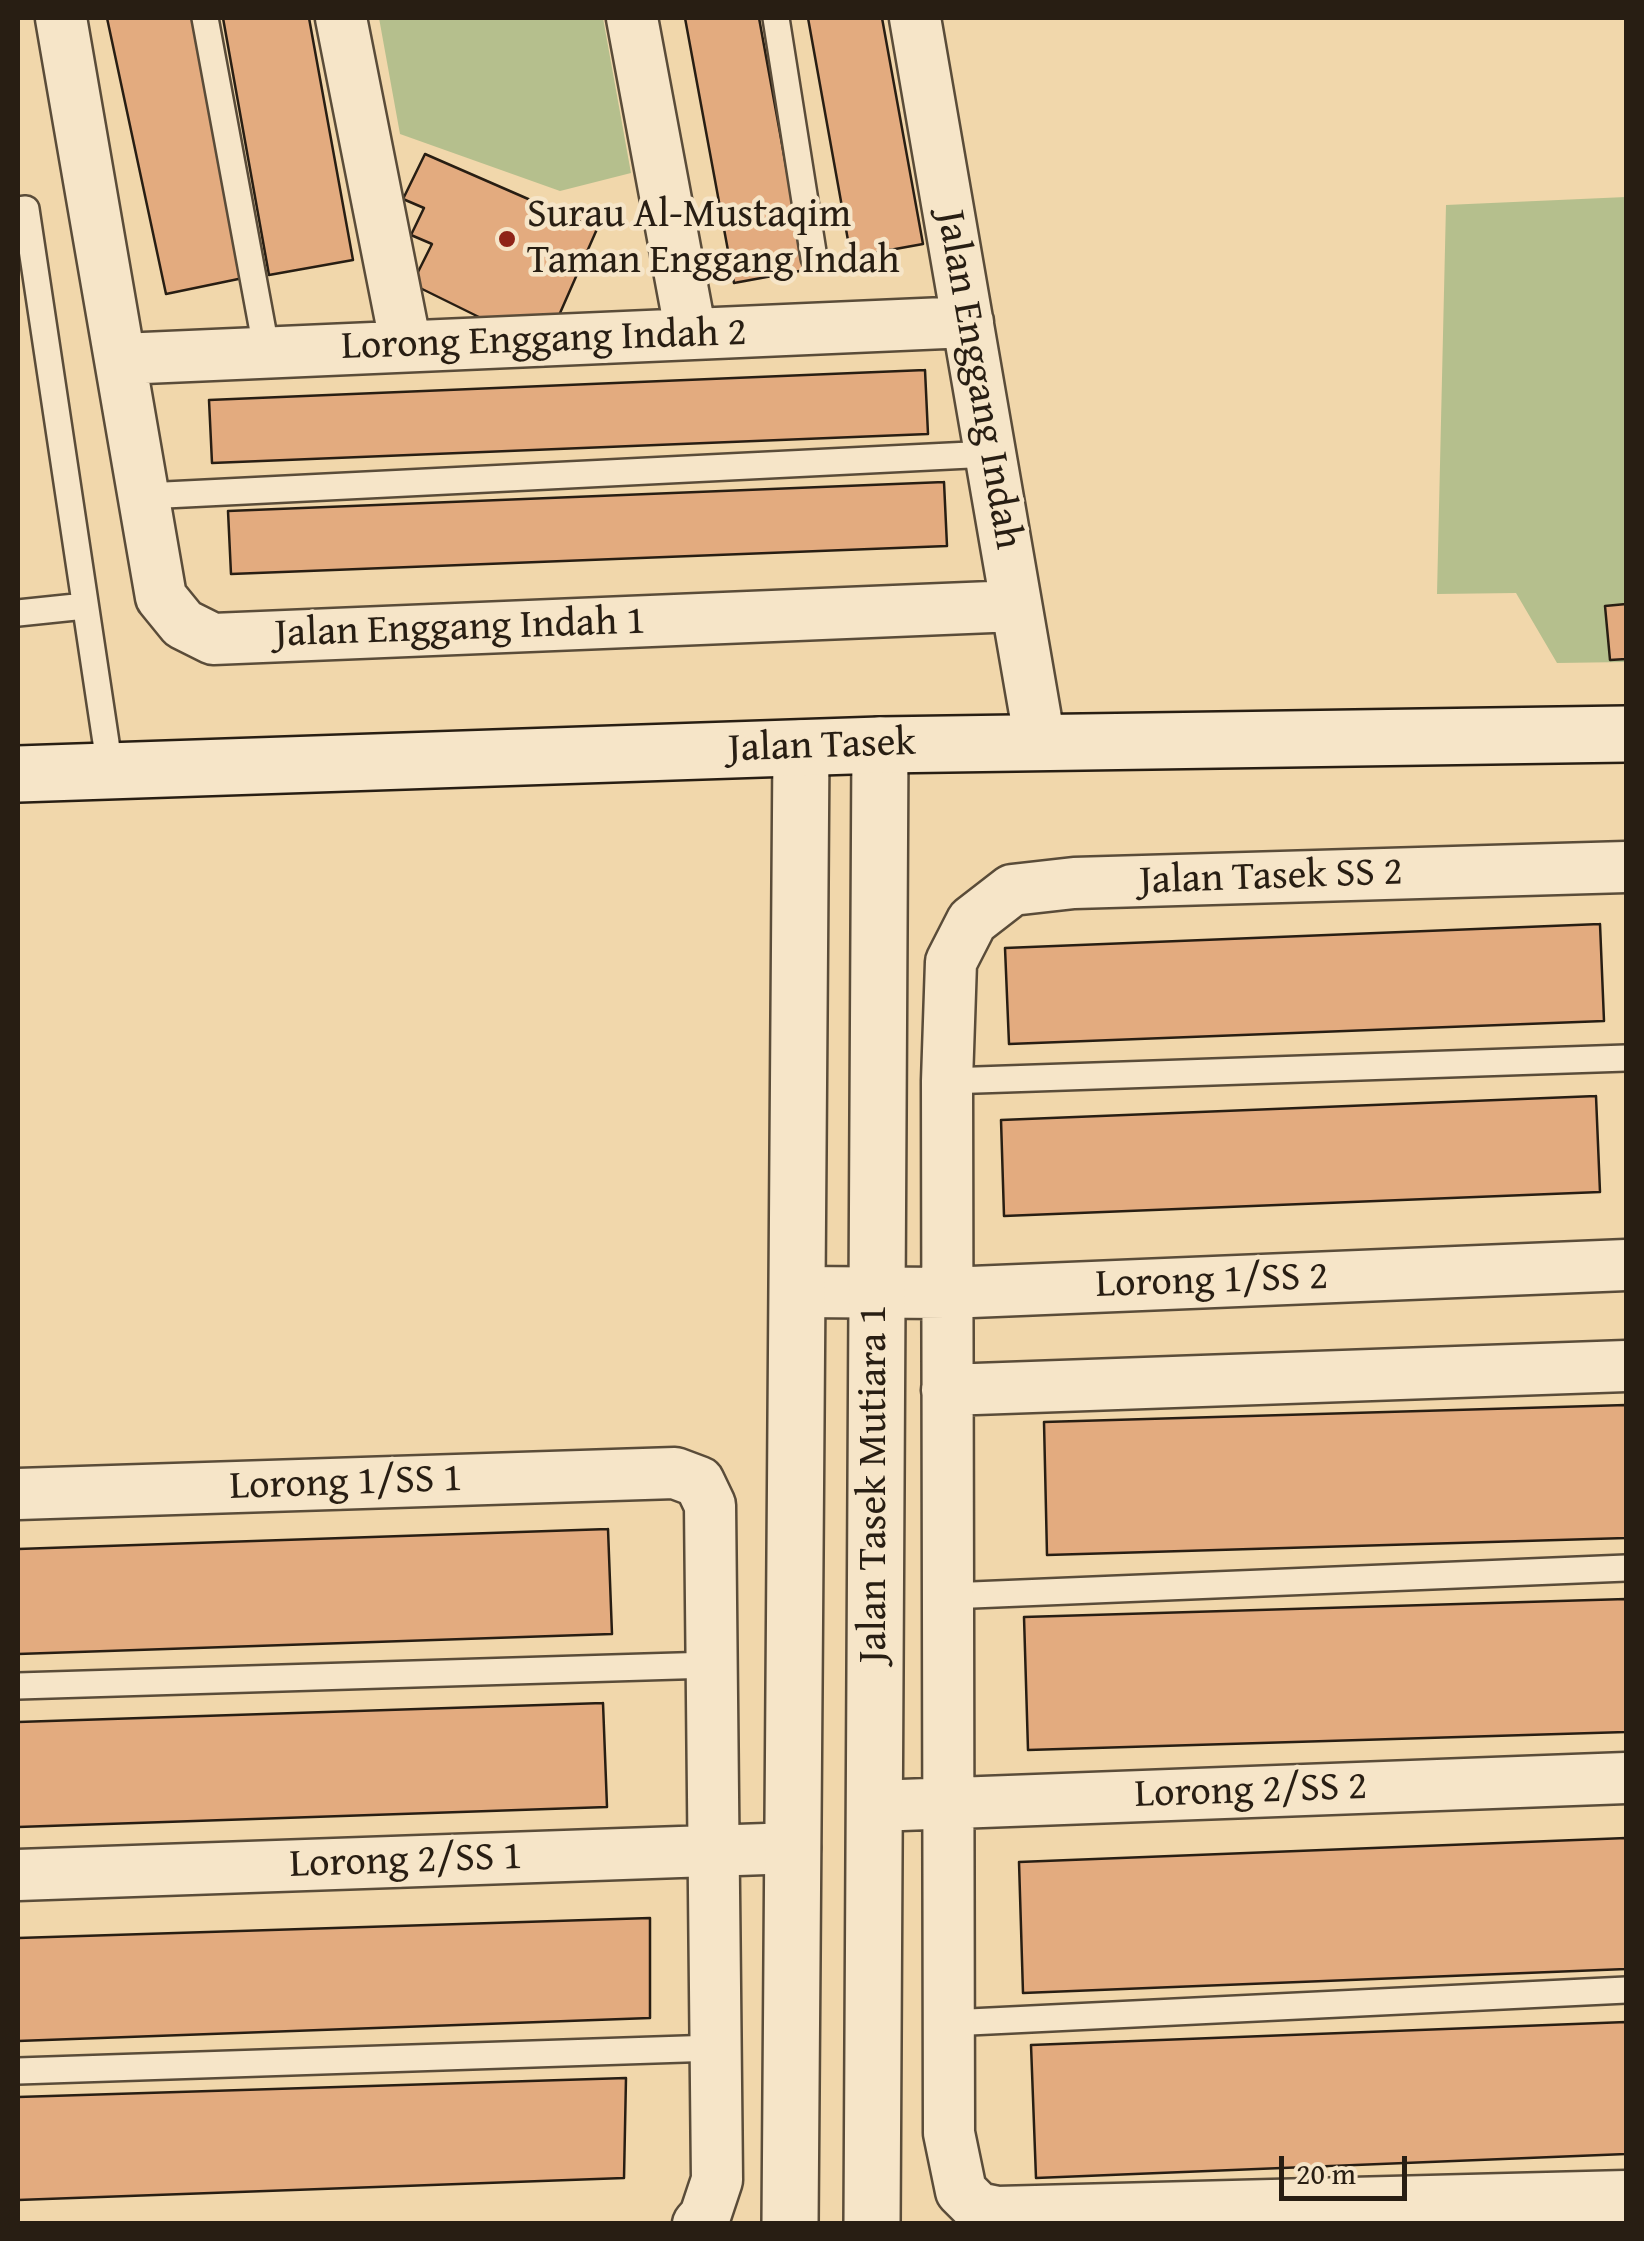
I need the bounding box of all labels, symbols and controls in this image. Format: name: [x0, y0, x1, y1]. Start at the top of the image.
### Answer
place label: Surau Al-Mustaqim Taman Enggang Indah: [527, 192, 900, 286]
street label: Jalan Enggang Indah: [925, 207, 1031, 553]
marker: Surau Al-Mustaqim Taman Enggang Indah: [496, 228, 518, 250]
street label: Lorong Enggang Indah 2: [341, 310, 747, 372]
street label: Jalan Enggang Indah 1: [274, 599, 646, 659]
street label: Jalan Tasek: [727, 720, 917, 774]
street label: Jalan Tasek SS 2: [1138, 849, 1404, 907]
street label: Lorong 1/SS 2: [1095, 1254, 1329, 1310]
street label: Jalan Tasek Mutiara 1: [851, 1305, 899, 1663]
street label: Lorong 1/SS 1: [229, 1456, 463, 1512]
street label: Lorong 2/SS 2: [1134, 1764, 1368, 1820]
street label: Lorong 2/SS 1: [289, 1834, 523, 1890]
scale bar: [1284, 2136, 1412, 2198]
text: 20 m: [1296, 2151, 1356, 2195]

